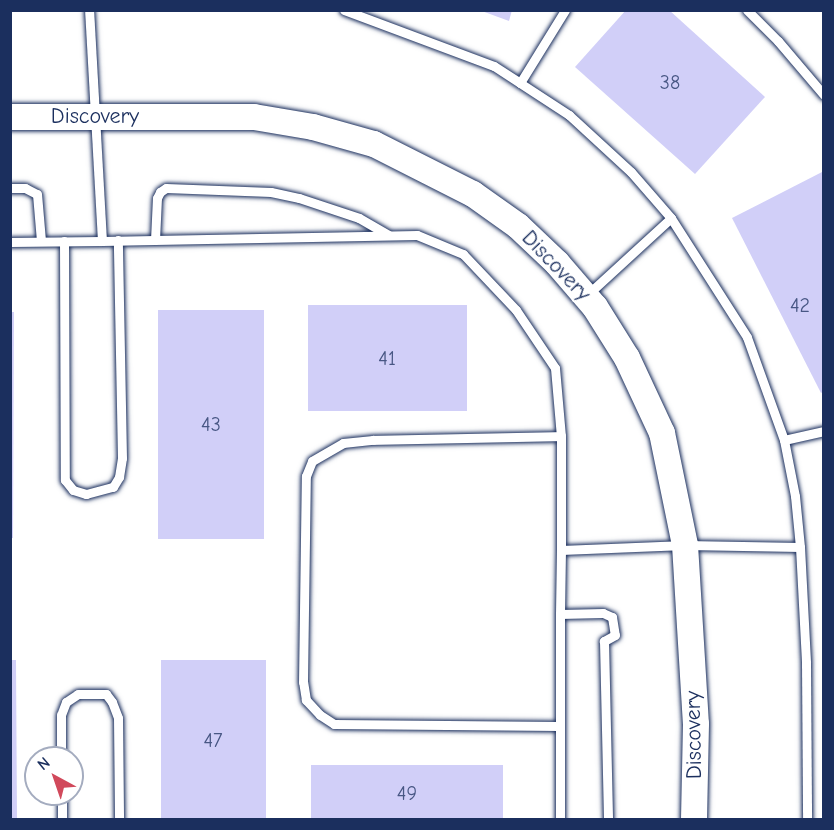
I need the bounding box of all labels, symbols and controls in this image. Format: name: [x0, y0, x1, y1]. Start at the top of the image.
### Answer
house number: 38: [660, 70, 680, 94]
street label: Discovery: [51, 104, 139, 130]
street label: Discovery: [516, 225, 596, 307]
house number: 42: [790, 293, 810, 317]
house number: 41: [378, 346, 396, 370]
house number: 43: [201, 412, 221, 436]
street label: Discovery: [680, 691, 708, 779]
house number: 47: [203, 728, 223, 752]
north arrow: [24, 746, 84, 806]
text: N: [34, 753, 53, 774]
house number: 49: [397, 781, 417, 805]

